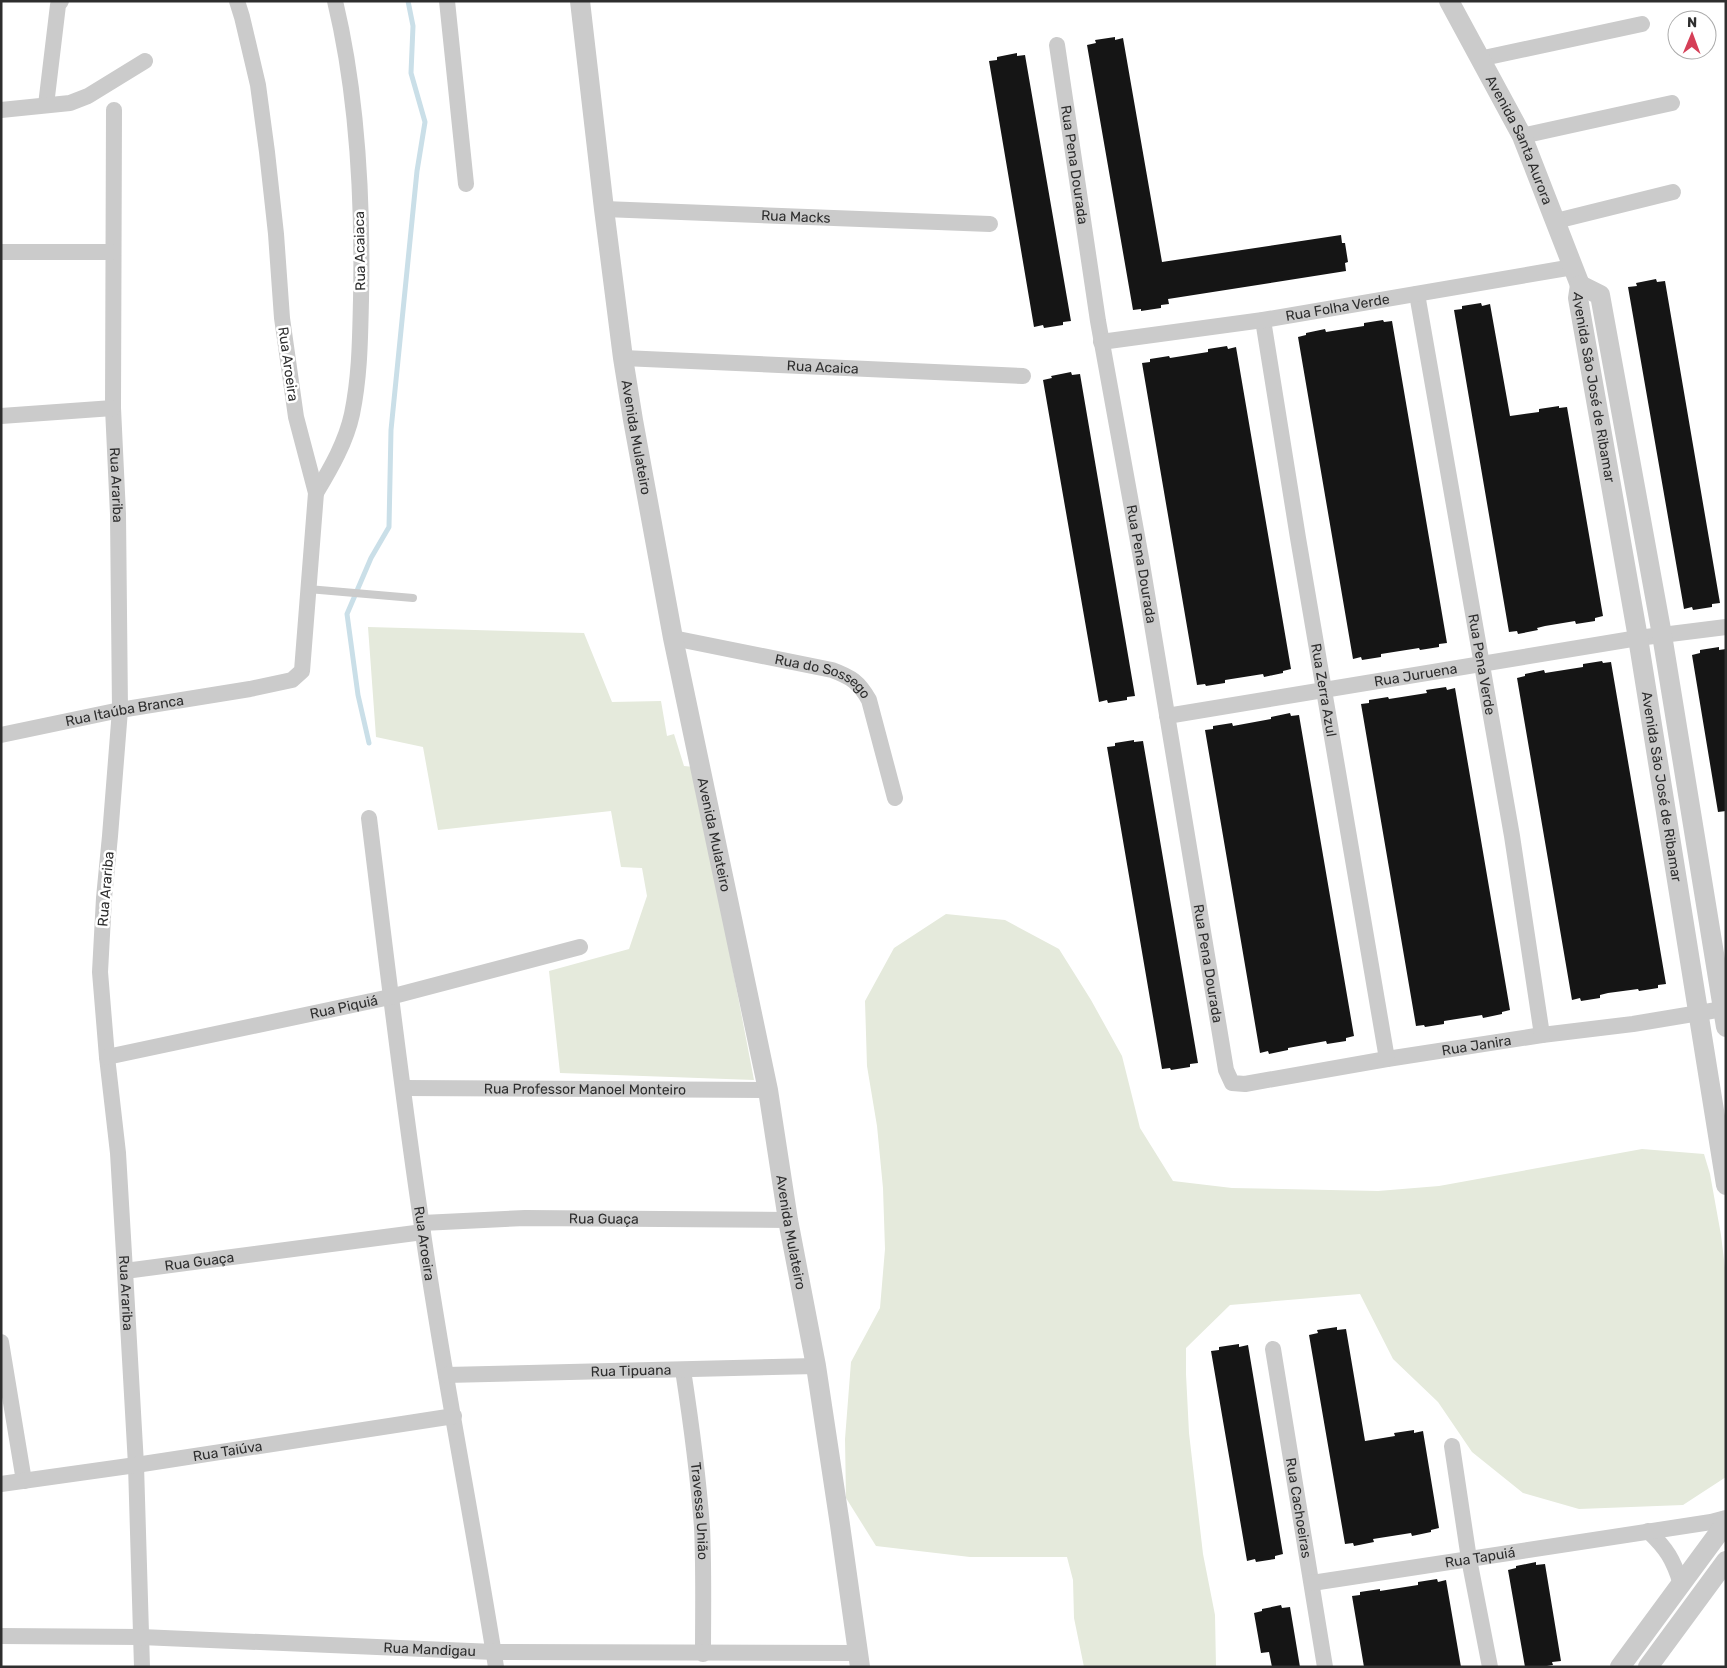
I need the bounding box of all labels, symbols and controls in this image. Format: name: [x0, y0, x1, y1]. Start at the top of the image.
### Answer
north arrow: [1667, 10, 1717, 60]
text: N: [1687, 14, 1697, 31]
street label: Avenida Santa Aurora: [1482, 72, 1556, 207]
street label: Rua Pena Dourada: [1058, 104, 1092, 225]
street label: Rua Macks: [761, 207, 831, 226]
street label: Rua Acaiaca: [351, 211, 369, 291]
street label: Rua Folha Verde: [1284, 290, 1391, 325]
street label: Avenida São José de Ribamar: [1569, 291, 1619, 485]
street label: Rua Aroeira: [274, 326, 302, 402]
street label: Rua Acaica: [786, 357, 859, 377]
street label: Avenida Mulateiro: [618, 379, 655, 496]
street label: Rua Arariba: [106, 447, 127, 523]
street label: Rua Pena Dourada: [1123, 503, 1160, 625]
street label: Rua Pena Verde: [1465, 612, 1499, 716]
street label: Rua Zerra Azul: [1308, 642, 1340, 738]
street label: Rua do Sossego: [773, 650, 875, 702]
street label: Rua Juruena: [1373, 660, 1458, 690]
street label: Avenida São José de Ribamar: [1638, 690, 1686, 884]
street label: Rua Itaúba Branca: [64, 691, 185, 730]
street label: Avenida Mulateiro: [694, 776, 735, 893]
street label: Rua Arariba: [94, 851, 118, 927]
street label: Rua Pena Dourada: [1190, 903, 1227, 1024]
street label: Rua Piquiá: [308, 991, 379, 1022]
street label: Rua Janira: [1441, 1031, 1512, 1059]
street label: Rua Professor Manoel Monteiro: [484, 1080, 686, 1098]
street label: Avenida Mulateiro: [773, 1174, 810, 1291]
street label: Rua Aroeira: [411, 1205, 439, 1282]
street label: Rua Guaça: [569, 1210, 639, 1227]
street label: Rua Guaça: [164, 1248, 235, 1274]
street label: Rua Arariba: [116, 1255, 137, 1331]
street label: Rua Tipuana: [590, 1361, 671, 1380]
street label: Rua Taiúva: [192, 1437, 263, 1465]
street label: Rua Cachoeiras: [1282, 1456, 1316, 1559]
street label: Travessa União: [687, 1461, 712, 1560]
street label: Rua Tapuiá: [1444, 1544, 1516, 1571]
street label: Rua Mandigau: [383, 1639, 476, 1660]

